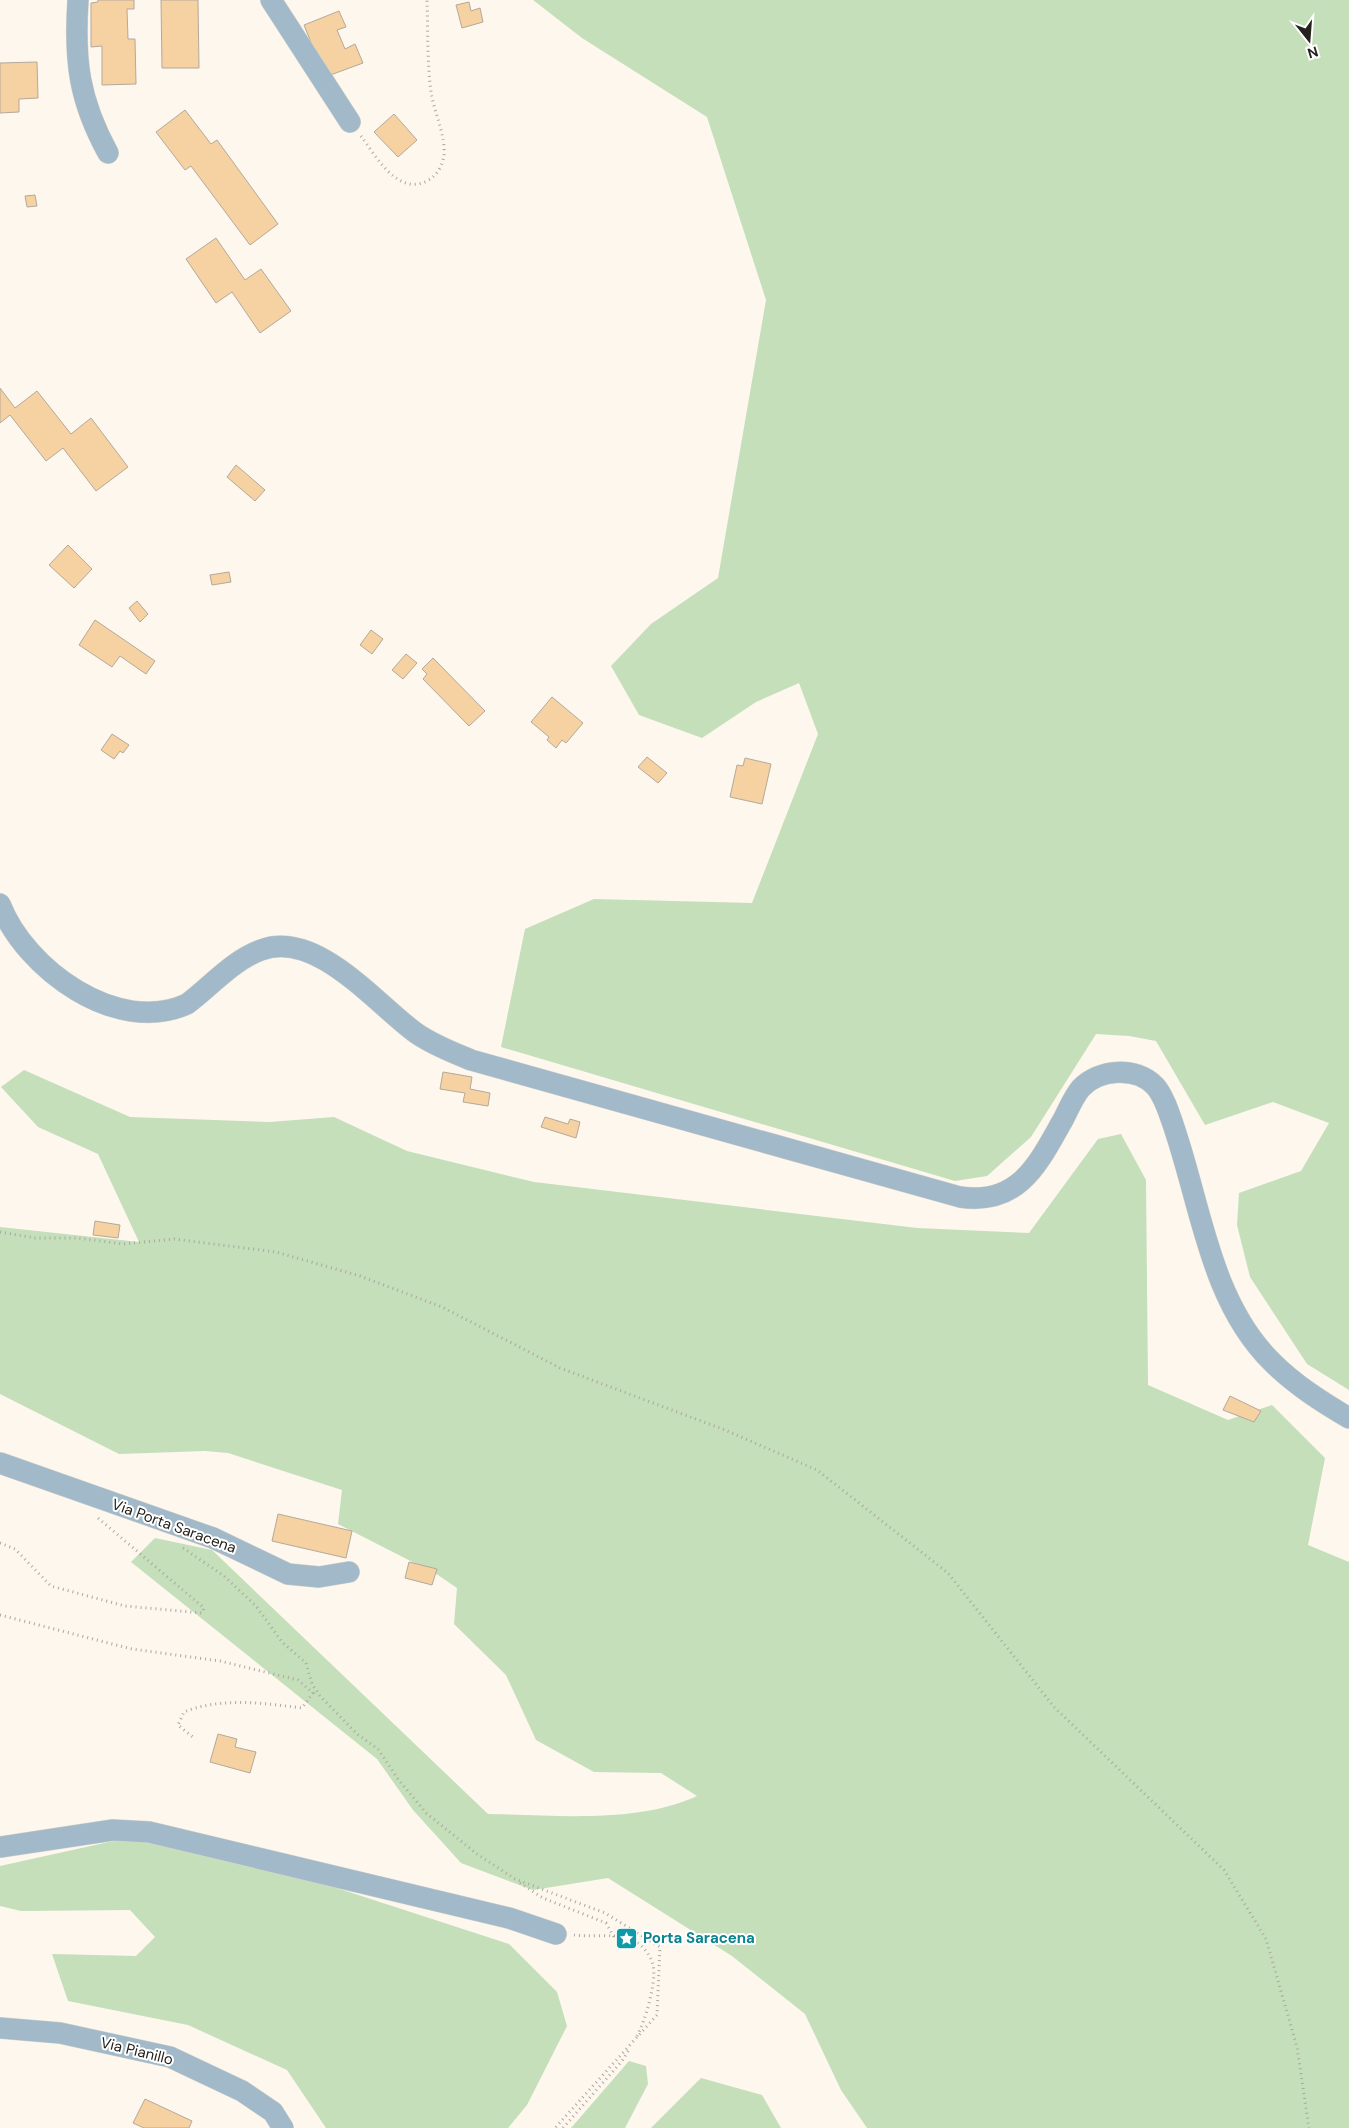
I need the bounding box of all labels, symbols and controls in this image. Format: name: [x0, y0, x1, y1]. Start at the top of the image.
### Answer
north arrow: [1284, 15, 1334, 65]
text: N: [1305, 42, 1320, 63]
street label: Via Porta Saracena: [109, 1494, 239, 1558]
place icon: Porta Saracena: [615, 1926, 639, 1950]
place label: Porta Saracena: [643, 1928, 755, 1948]
street label: Via Pianillo: [99, 2032, 175, 2070]

